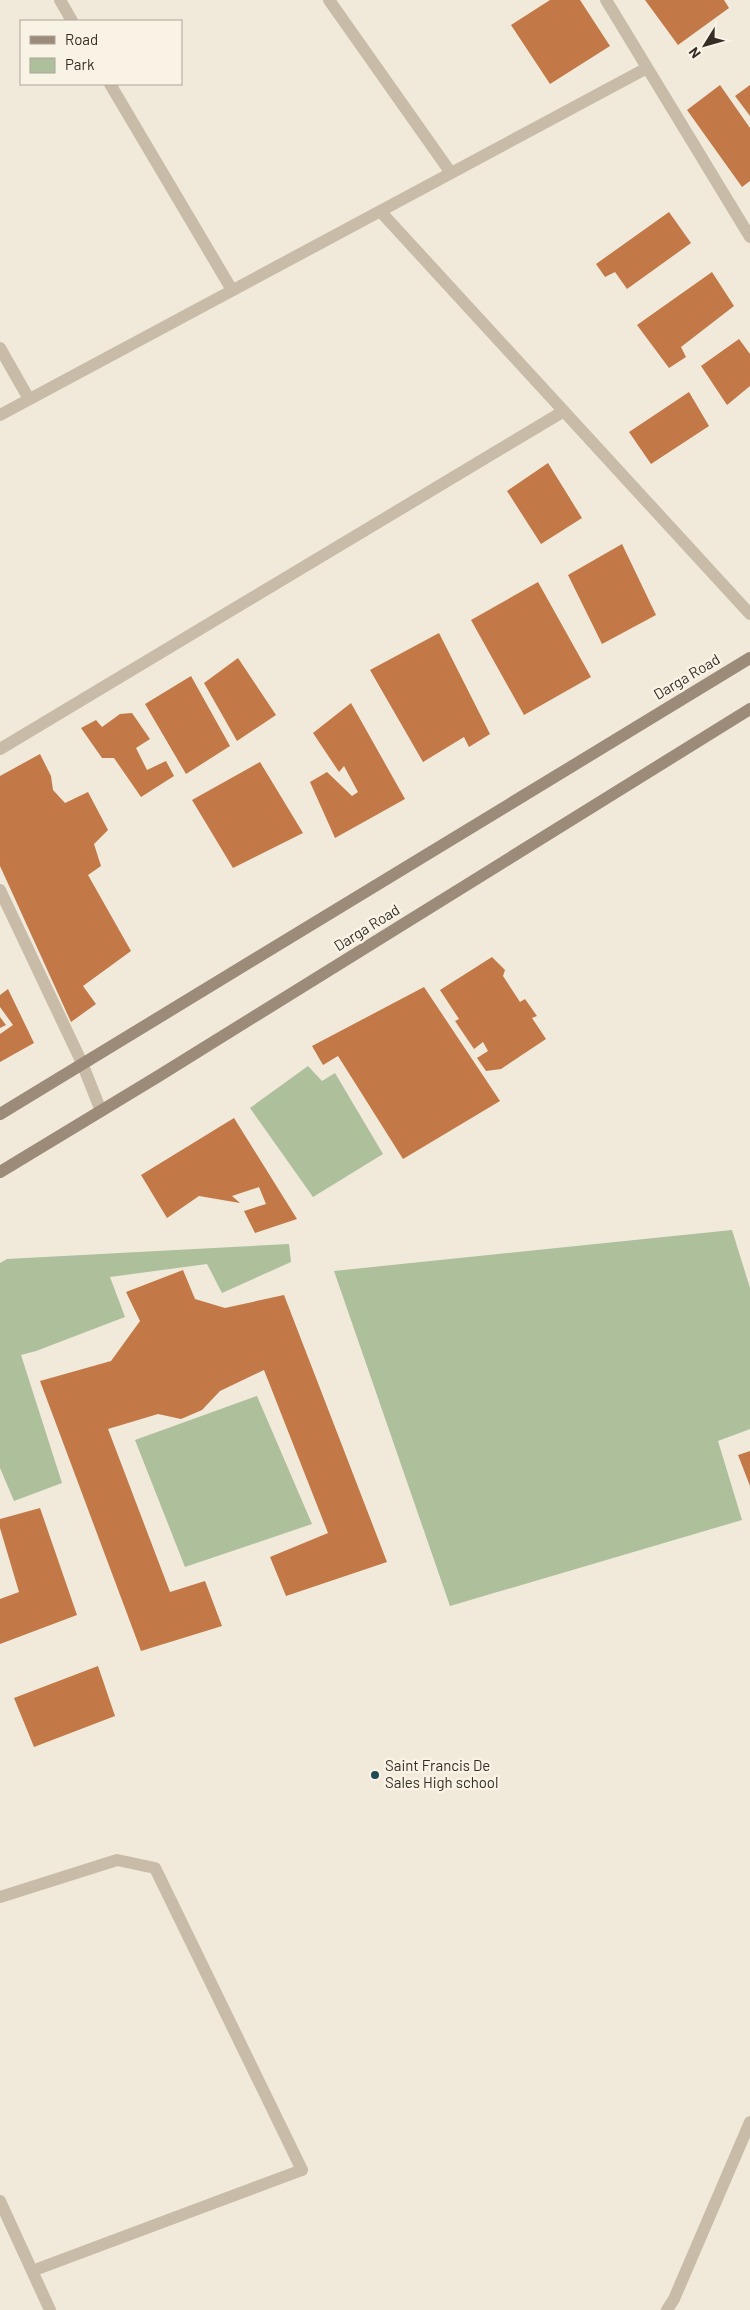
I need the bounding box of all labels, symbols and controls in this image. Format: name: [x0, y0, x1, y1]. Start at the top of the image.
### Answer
legend: [20, 20, 182, 85]
north arrow: [680, 20, 730, 70]
text: Road: [65, 30, 98, 48]
text: N: [685, 44, 704, 62]
text: Park: [65, 55, 95, 73]
street label: Darga Road: [650, 649, 723, 703]
street label: Darga Road: [330, 900, 403, 954]
place label: Saint Francis De Sales High school: [385, 1756, 498, 1791]
marker: Saint Francis De Sales High school: [369, 1769, 381, 1781]

